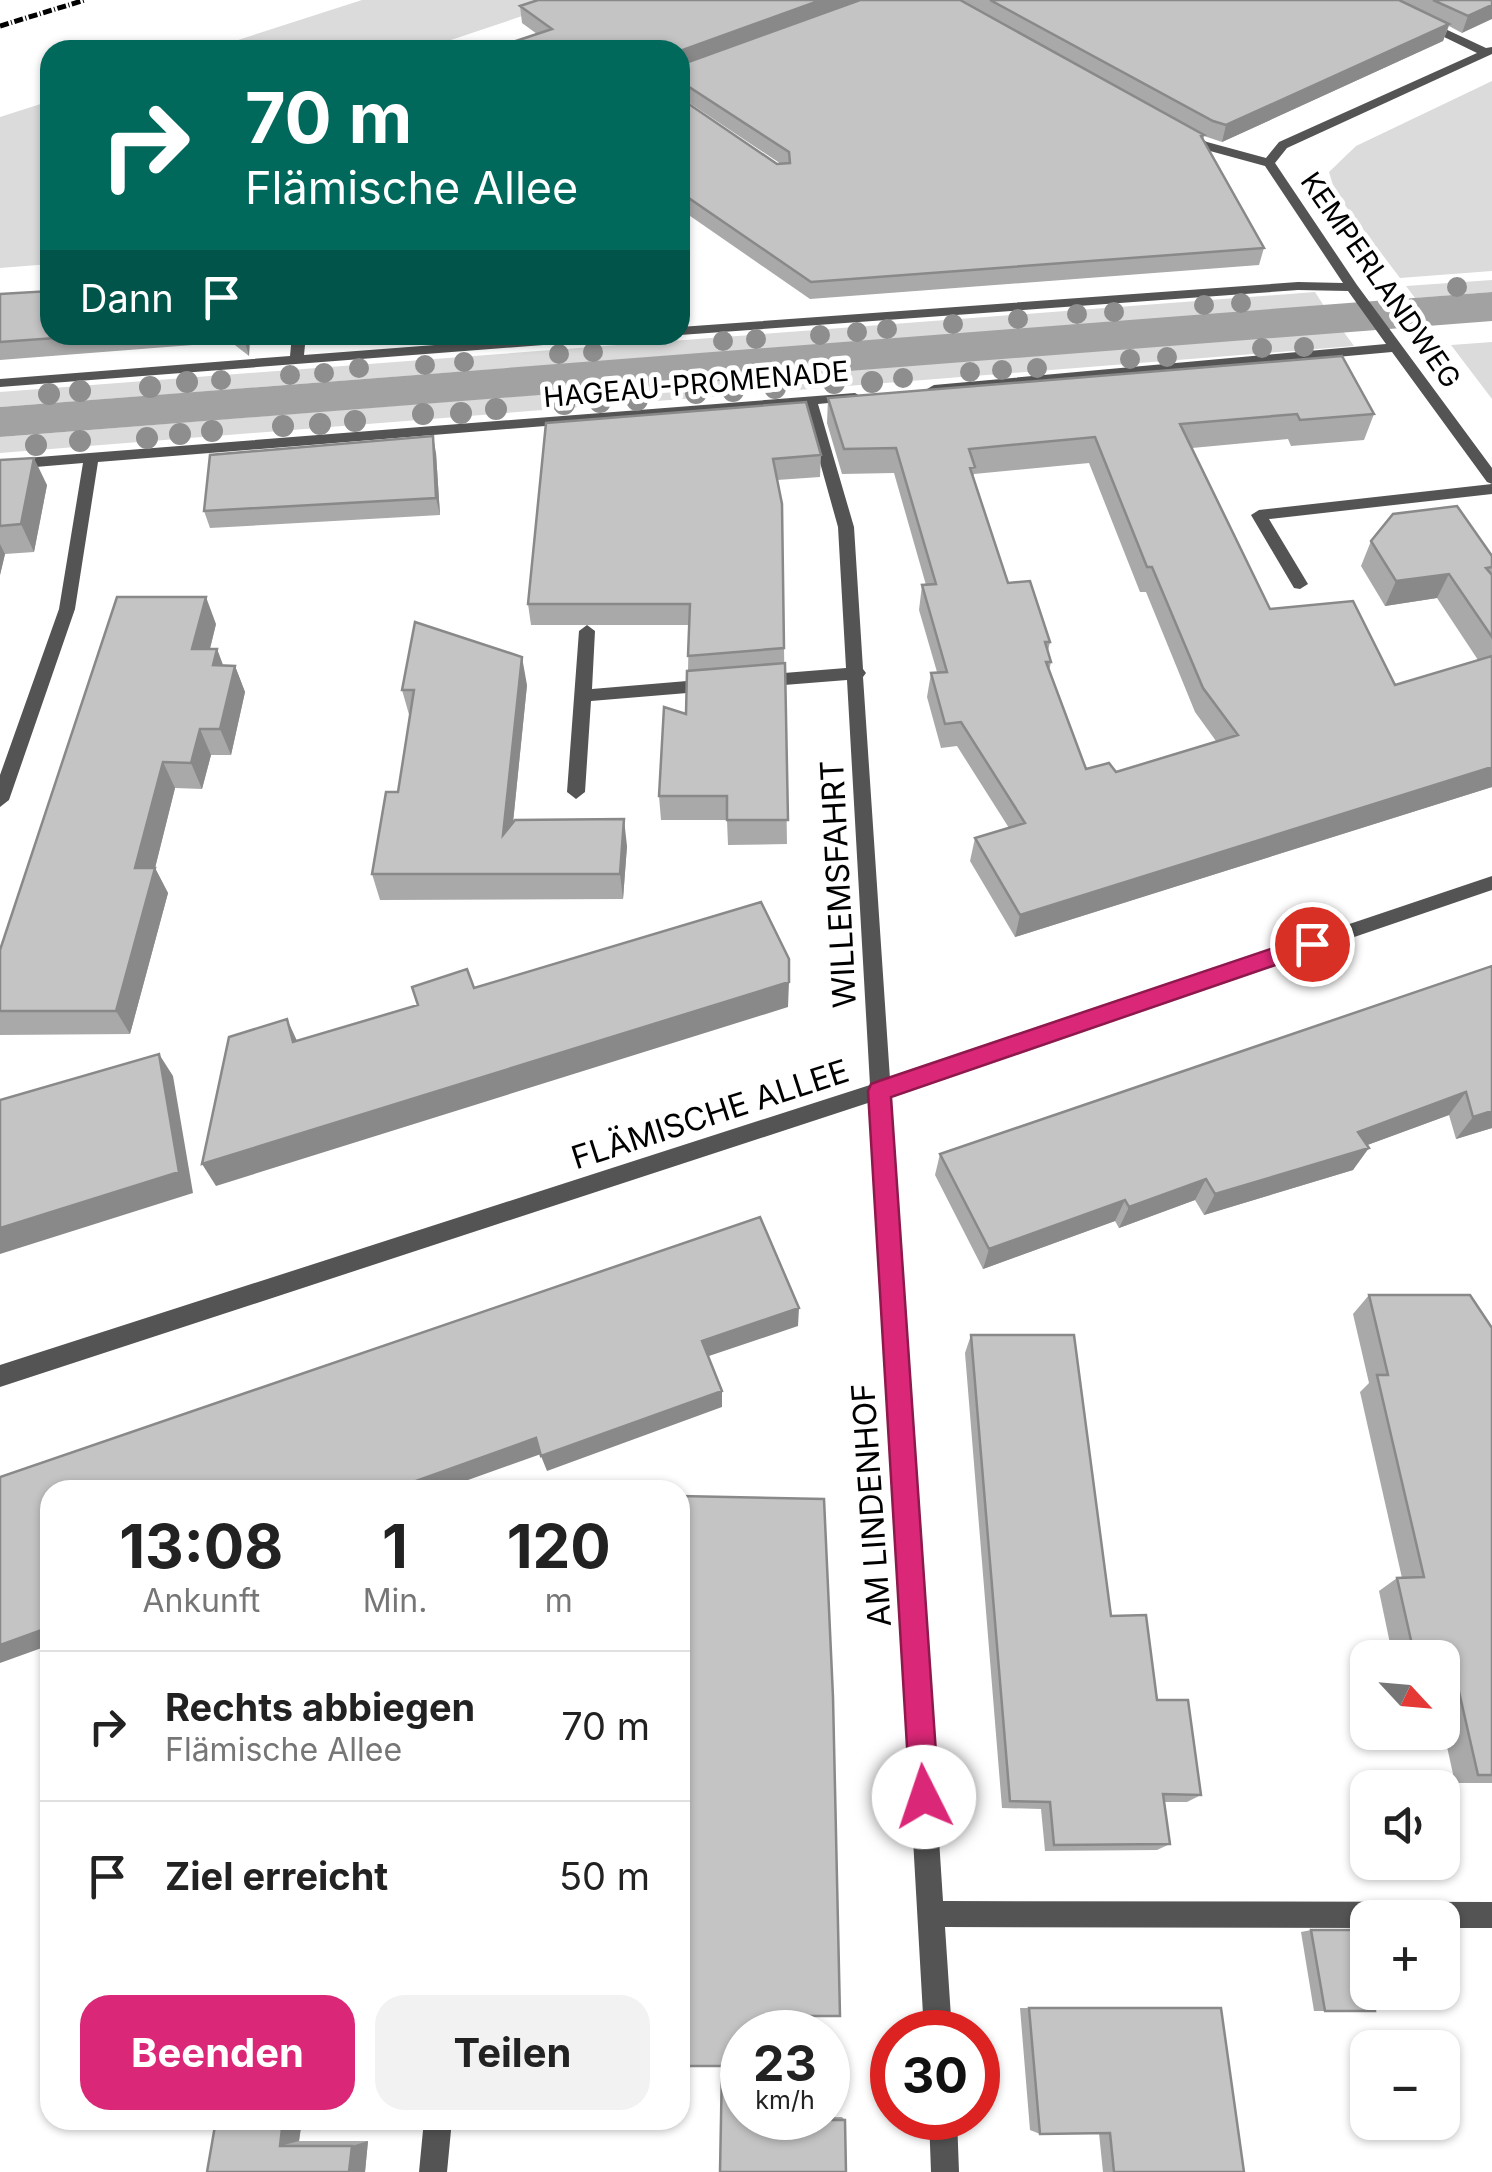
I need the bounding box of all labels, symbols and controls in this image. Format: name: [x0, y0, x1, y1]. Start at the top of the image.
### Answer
text: 70 m: [245, 75, 412, 160]
icon: right: [80, 80, 210, 210]
text: Flämische Allee: [245, 160, 578, 215]
street label: KEMPERLANDWEG: [1294, 166, 1468, 394]
icon: arrive: [194, 270, 249, 325]
text: Dann: [80, 275, 174, 321]
street label: HAGEAU-PROMENADE: [542, 354, 850, 414]
street label: WILLEMSFAHRT: [812, 759, 864, 1009]
pin: [1270, 902, 1355, 987]
icon: arrive: [1285, 917, 1340, 972]
street label: FLÄMISCHE ALLEE: [566, 1051, 854, 1177]
street label: AM LINDENHOF: [843, 1382, 899, 1628]
text: 13:08: [119, 1510, 283, 1582]
text: 1: [382, 1510, 408, 1582]
text: 120: [507, 1510, 611, 1582]
text: Ankunft: [143, 1581, 260, 1620]
text: Min.: [363, 1581, 427, 1620]
text: m: [545, 1581, 573, 1620]
north arrow: [1350, 1640, 1460, 1750]
map controls: [1350, 1640, 1460, 2140]
text: Rechts abbiegen: [165, 1684, 475, 1730]
icon: right: [80, 1699, 135, 1754]
text: 70 m: [561, 1703, 650, 1749]
text: Flämische Allee: [165, 1730, 402, 1769]
position arrow: [872, 1745, 976, 1849]
button: sound: [1350, 1770, 1460, 1880]
icon: arrive: [80, 1849, 135, 1904]
text: Ziel erreicht: [165, 1853, 388, 1899]
text: 50 m: [559, 1853, 650, 1899]
button: +: [1350, 1900, 1460, 2010]
button: Beenden: [80, 1995, 355, 2110]
button: Teilen: [375, 1995, 650, 2110]
speed limit sign: 30: [870, 2010, 1000, 2140]
button: −: [1350, 2030, 1460, 2140]
text: 23: [753, 2033, 817, 2093]
text: km/h: [755, 2085, 815, 2115]

